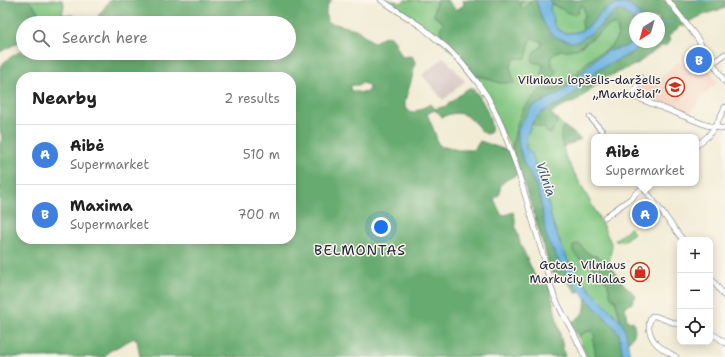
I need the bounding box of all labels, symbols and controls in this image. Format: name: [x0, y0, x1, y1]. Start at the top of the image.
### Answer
north arrow: [629, 12, 665, 48]
search box: [16, 16, 296, 60]
icon: search: [30, 27, 52, 49]
text: Search here: [62, 28, 148, 48]
pin: B: [686, 45, 712, 75]
place label: Vilniaus lopšelis-darželis „Markučiai“: [518, 72, 661, 102]
school or university icon: Vilniaus lopšelis-darželis „Markučiai“: [664, 76, 686, 98]
text: Nearby: [32, 87, 97, 109]
text: 2 results: [224, 90, 280, 107]
popup: [591, 134, 699, 186]
text: Aibė: [70, 136, 104, 156]
text: Aibė: [605, 142, 640, 162]
text: A: [40, 146, 50, 163]
text: 510 m: [243, 146, 280, 163]
text: Supermarket: [70, 156, 149, 173]
water label: Vilnia: [532, 159, 560, 199]
text: Supermarket: [605, 162, 685, 179]
text: Maxima: [70, 196, 133, 216]
pin: A: [632, 199, 658, 229]
text: B: [41, 206, 49, 223]
text: 700 m: [237, 206, 280, 223]
text: Supermarket: [70, 216, 149, 233]
your location: [371, 217, 391, 237]
map controls: [677, 237, 713, 345]
button: +: [677, 237, 713, 273]
district label: BELMONTAS: [314, 241, 406, 259]
place label: Gotas, Vilniaus Markučių filialas: [529, 257, 626, 287]
shop icon: Gotas, Vilniaus Markučių filialas: [629, 261, 651, 283]
button: −: [677, 273, 713, 309]
button: locate: [677, 309, 713, 345]

